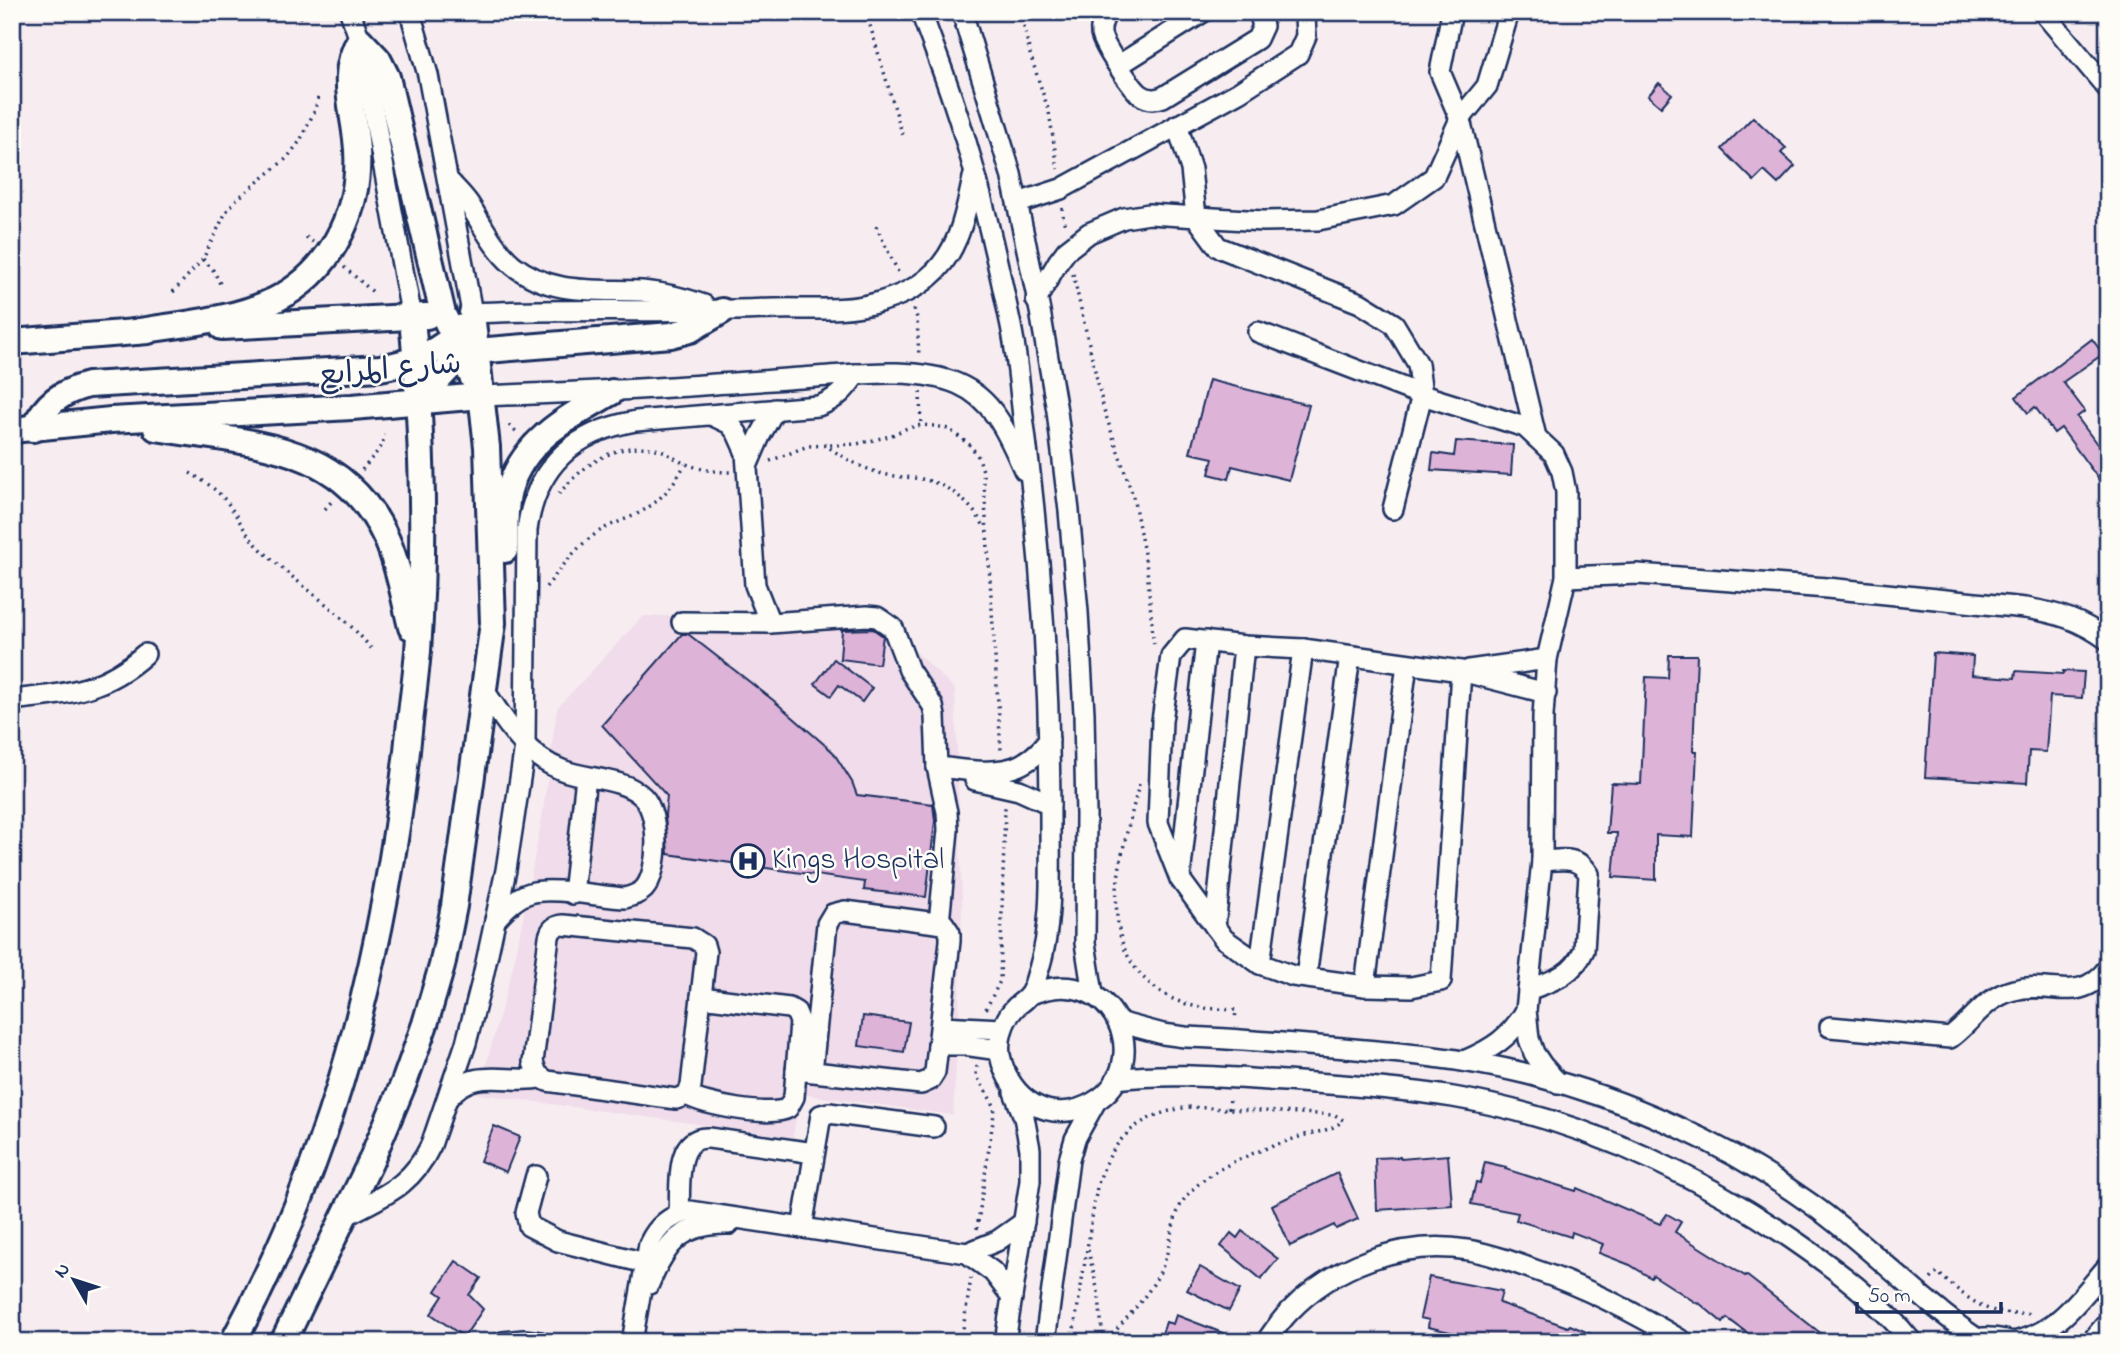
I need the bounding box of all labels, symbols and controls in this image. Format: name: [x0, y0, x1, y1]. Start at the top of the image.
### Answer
street label: شارع المرابع: [317, 343, 463, 399]
place label: Kings Hospital: [772, 839, 944, 883]
hospital icon: Kings Hospital: [729, 842, 767, 880]
north arrow: [38, 1246, 108, 1316]
text: N: [48, 1257, 77, 1284]
scale bar: [1857, 1270, 2001, 1314]
text: 50 m: [1868, 1282, 1911, 1312]

